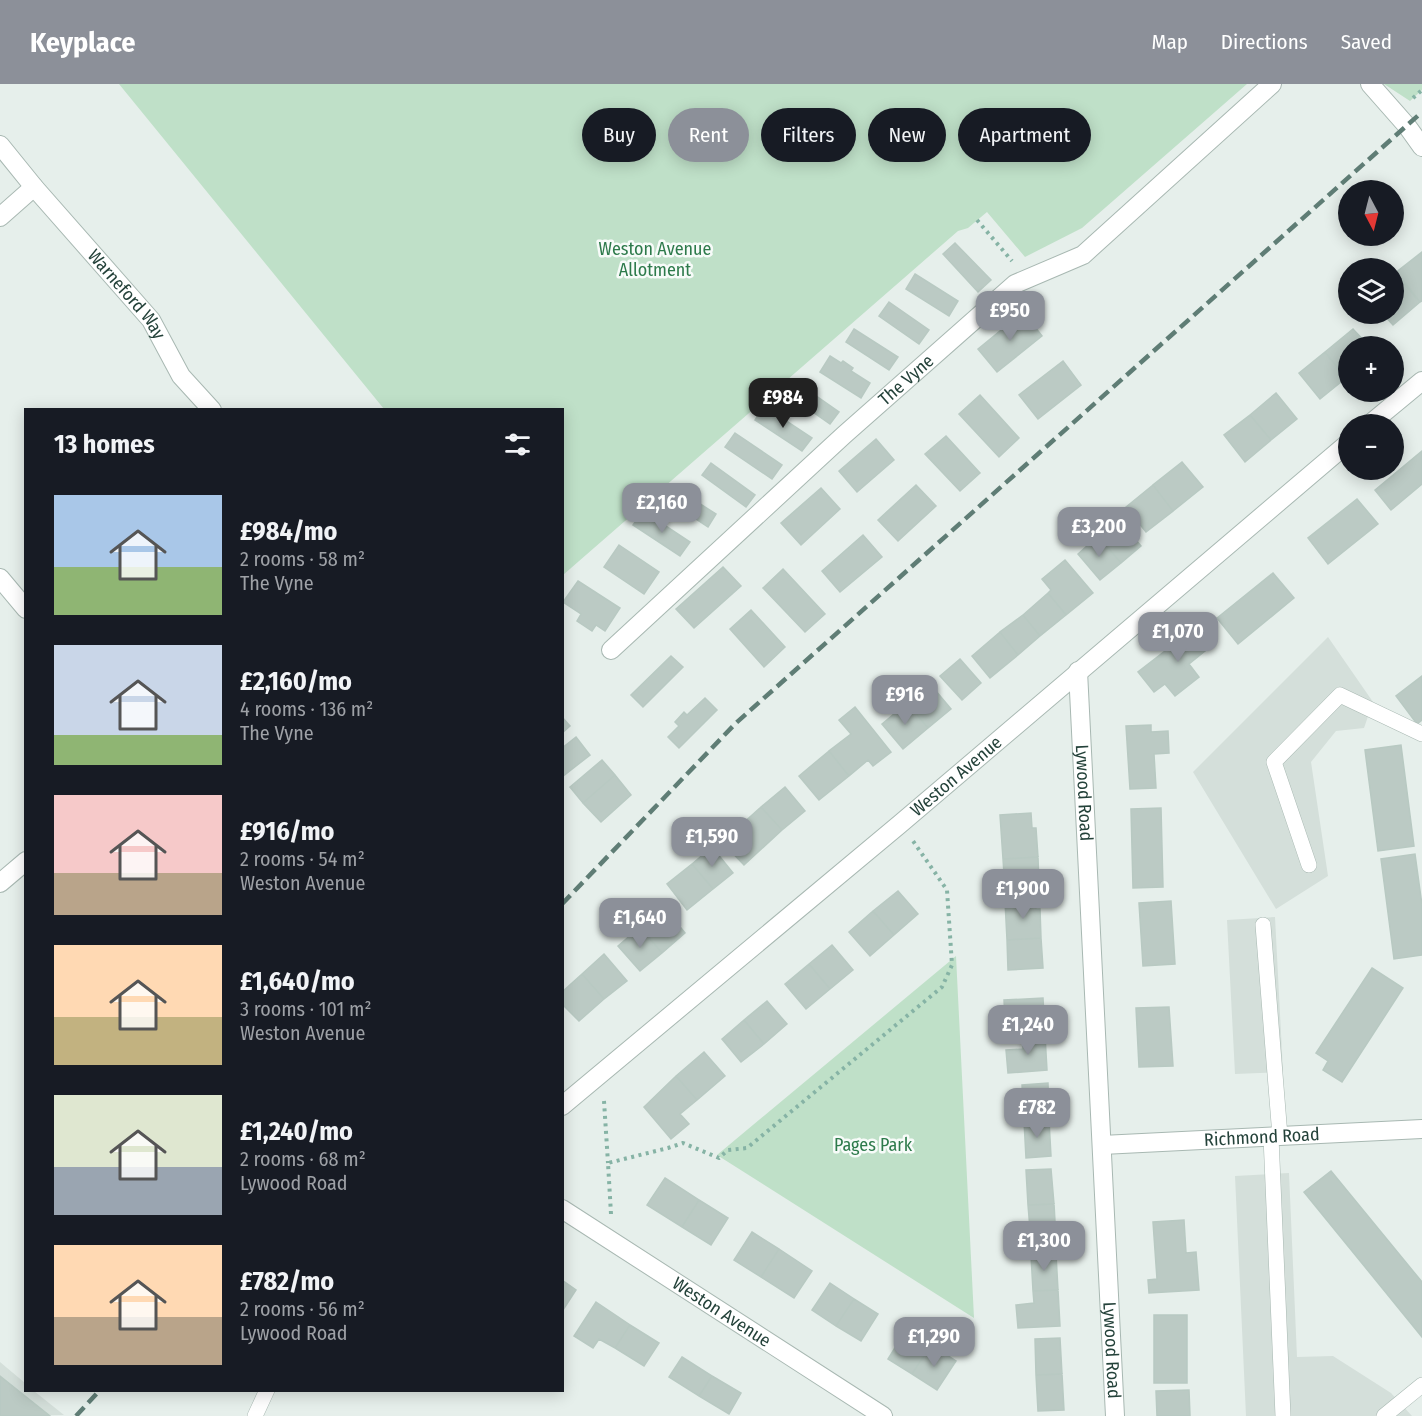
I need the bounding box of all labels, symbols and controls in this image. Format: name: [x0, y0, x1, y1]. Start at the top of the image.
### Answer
text: Keyplace: [30, 26, 136, 59]
text: Map: [1151, 29, 1188, 55]
text: Directions: [1221, 29, 1308, 55]
text: Saved: [1341, 29, 1392, 55]
chip: Buy: [582, 108, 656, 162]
chip: Rent: [668, 108, 749, 162]
chip: Filters: [761, 108, 856, 162]
chip: New: [868, 108, 946, 162]
chip: Apartment: [958, 108, 1091, 162]
north arrow: [1338, 180, 1404, 246]
map controls: [1338, 180, 1404, 480]
park label: Weston Avenue Allotment: [599, 238, 711, 281]
street label: Warneford Way: [83, 245, 170, 343]
button: layers: [1338, 258, 1404, 324]
pin: £950: [974, 291, 1046, 342]
text: £950: [990, 298, 1030, 322]
button: +: [1338, 336, 1404, 402]
street label: The Vyne: [874, 350, 938, 410]
pin: £984: [747, 378, 819, 429]
text: £984: [763, 385, 803, 409]
button: −: [1338, 414, 1404, 480]
icon: filters: [501, 428, 534, 461]
text: 13 homes: [54, 429, 155, 460]
pin: £2,160: [613, 483, 711, 534]
text: £2,160: [636, 490, 688, 514]
pin: £3,200: [1050, 507, 1148, 558]
text: £3,200: [1072, 514, 1126, 538]
text: £984/mo: [240, 516, 337, 547]
icon: home: [102, 519, 174, 591]
text: 2 rooms · 58 m²: [240, 547, 365, 571]
text: The Vyne: [240, 571, 314, 595]
pin: £1,070: [1129, 612, 1227, 663]
text: £1,070: [1152, 619, 1204, 643]
text: £2,160/mo: [240, 666, 352, 697]
icon: home: [102, 669, 174, 741]
pin: £916: [869, 675, 941, 726]
text: £916: [886, 682, 924, 706]
text: 4 rooms · 136 m²: [240, 697, 373, 721]
text: The Vyne: [240, 721, 314, 745]
street label: Weston Avenue: [906, 731, 1006, 821]
street label: Lywood Road: [1071, 744, 1097, 842]
text: £916/mo: [240, 816, 334, 847]
pin: £1,590: [663, 817, 761, 868]
icon: home: [102, 819, 174, 891]
text: £1,590: [685, 824, 739, 848]
text: 2 rooms · 54 m²: [240, 847, 365, 871]
pin: £1,900: [974, 869, 1072, 920]
text: Weston Avenue: [240, 871, 365, 895]
text: £1,900: [996, 876, 1050, 900]
pin: £1,640: [591, 898, 689, 949]
text: £1,640: [613, 905, 667, 929]
text: £1,640/mo: [240, 966, 355, 997]
icon: home: [102, 969, 174, 1041]
text: 3 rooms · 101 m²: [240, 997, 371, 1021]
pin: £1,240: [979, 1005, 1077, 1056]
text: £1,240: [1002, 1012, 1054, 1036]
text: Weston Avenue: [240, 1021, 365, 1045]
pin: £782: [1001, 1088, 1073, 1139]
text: £782: [1018, 1095, 1056, 1119]
text: £1,240/mo: [240, 1116, 353, 1147]
icon: home: [102, 1119, 174, 1191]
street label: Richmond Road: [1204, 1123, 1320, 1151]
park label: Pages Park: [834, 1134, 913, 1156]
text: 2 rooms · 68 m²: [240, 1147, 366, 1171]
text: Lywood Road: [240, 1171, 348, 1195]
pin: £1,300: [995, 1221, 1093, 1272]
text: £1,300: [1017, 1228, 1071, 1252]
text: £782/mo: [240, 1266, 334, 1297]
icon: home: [102, 1269, 174, 1341]
street label: Weston Avenue: [668, 1272, 775, 1352]
text: 2 rooms · 56 m²: [240, 1297, 365, 1321]
street label: Lywood Road: [1098, 1301, 1125, 1399]
pin: £1,290: [885, 1317, 983, 1368]
text: Lywood Road: [240, 1321, 348, 1345]
text: £1,290: [908, 1324, 960, 1348]

